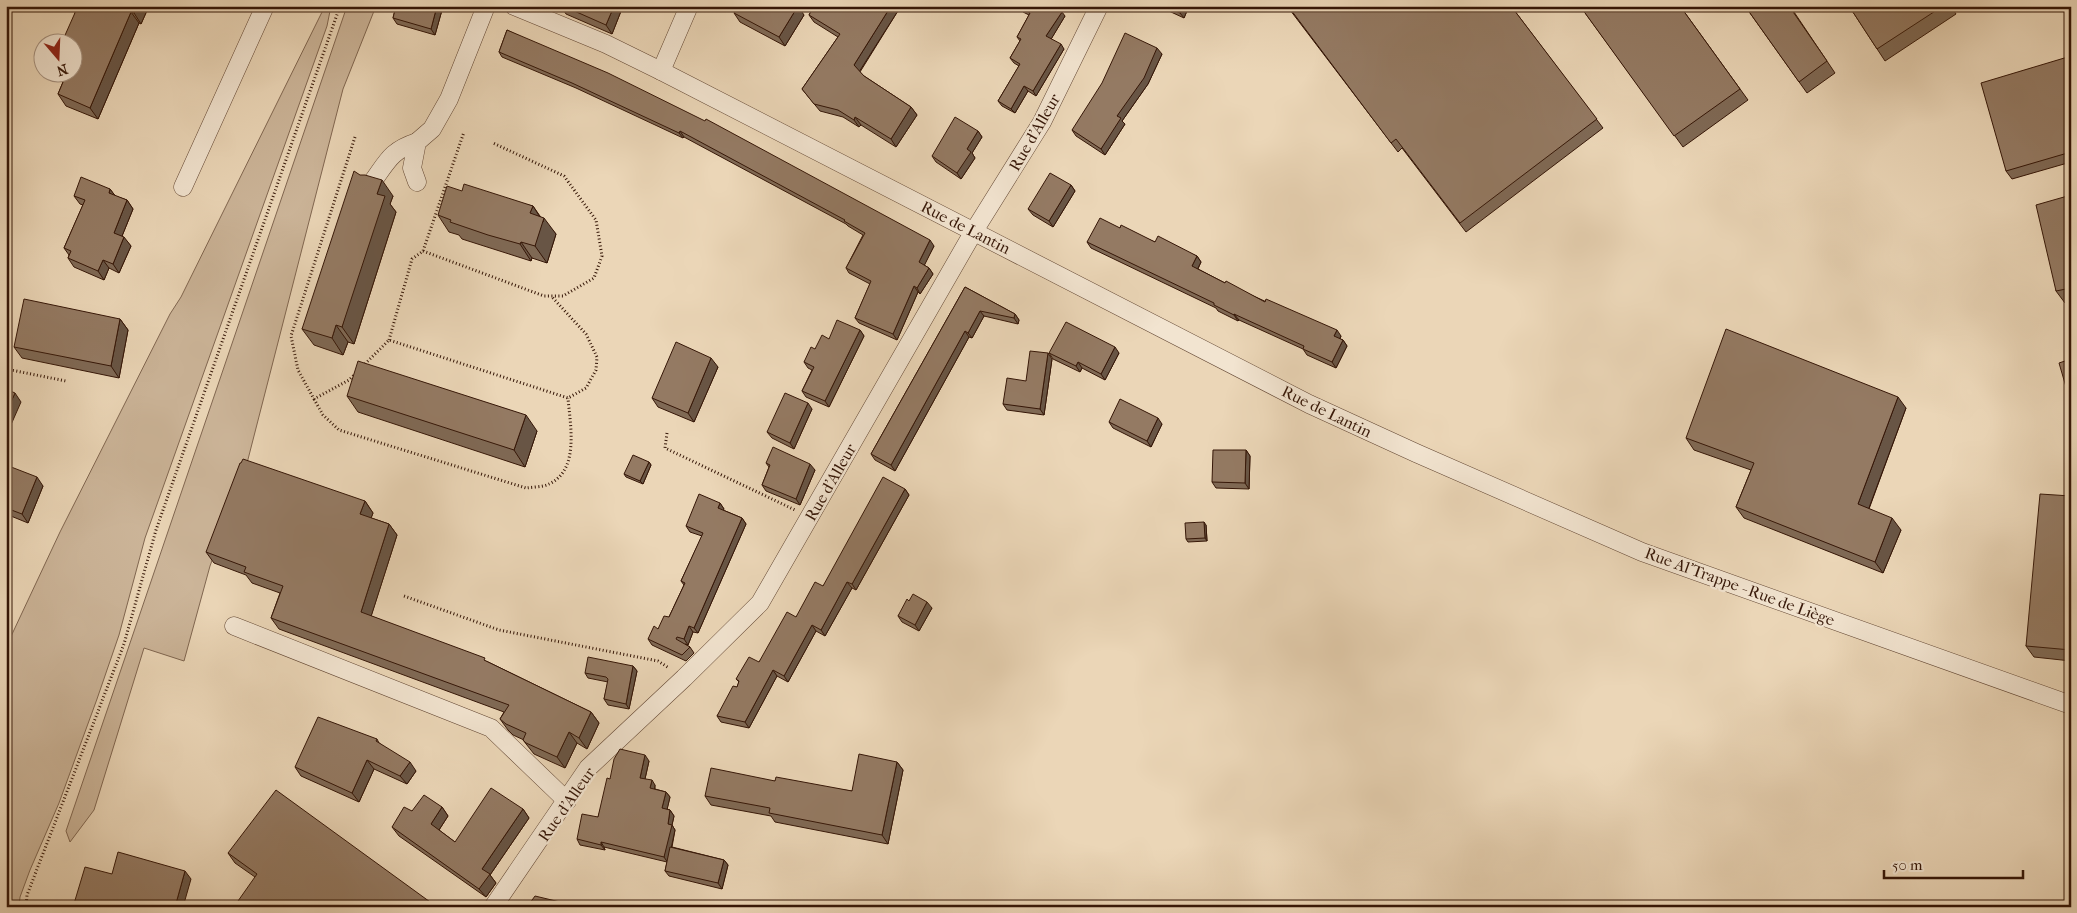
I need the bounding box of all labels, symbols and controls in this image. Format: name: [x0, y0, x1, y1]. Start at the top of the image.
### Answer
north arrow: [32, 32, 82, 82]
text: N: [54, 60, 70, 80]
street label: Rue d'Alleur: [1005, 90, 1064, 174]
street label: Rue de Lantin: [918, 197, 1014, 258]
street label: Rue de Lantin: [1279, 381, 1375, 442]
street label: Rue d'Alleur: [801, 440, 860, 524]
street label: Rue Al'Trappe - Rue de Liège: [1642, 543, 1837, 630]
street label: Rue d'Alleur: [534, 763, 599, 845]
scale bar: [1884, 848, 2023, 880]
text: 50 m: [1892, 856, 1923, 874]

